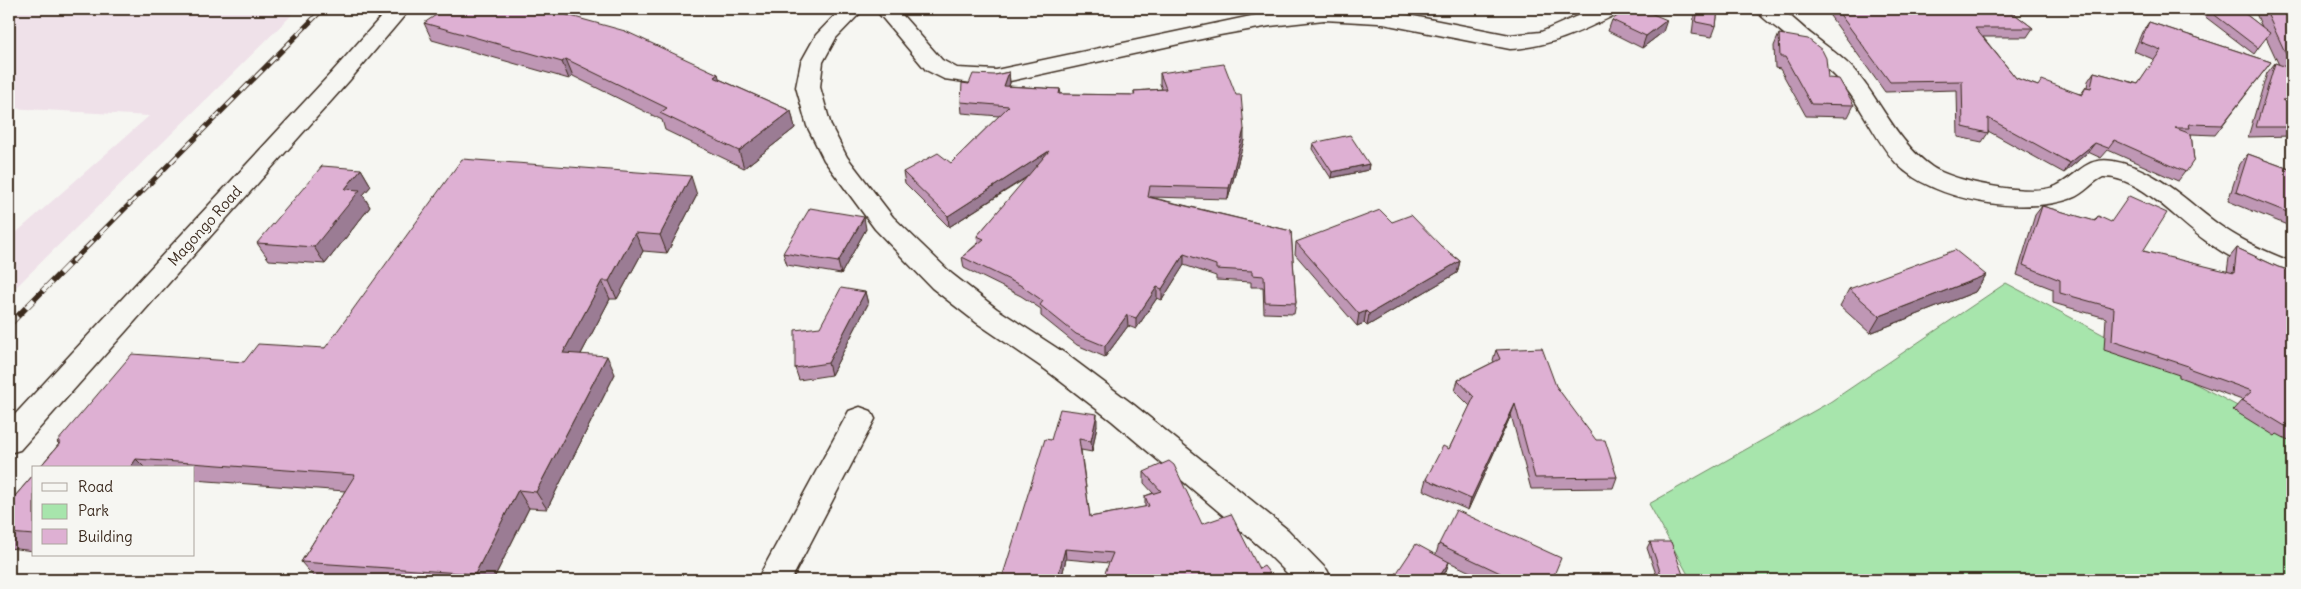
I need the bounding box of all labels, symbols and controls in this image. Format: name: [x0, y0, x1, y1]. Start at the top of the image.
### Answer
street label: Magongo Road: [164, 181, 246, 270]
legend: [32, 466, 195, 556]
text: Road: [78, 477, 113, 496]
text: Park: [78, 501, 109, 520]
text: Building: [78, 527, 133, 546]

